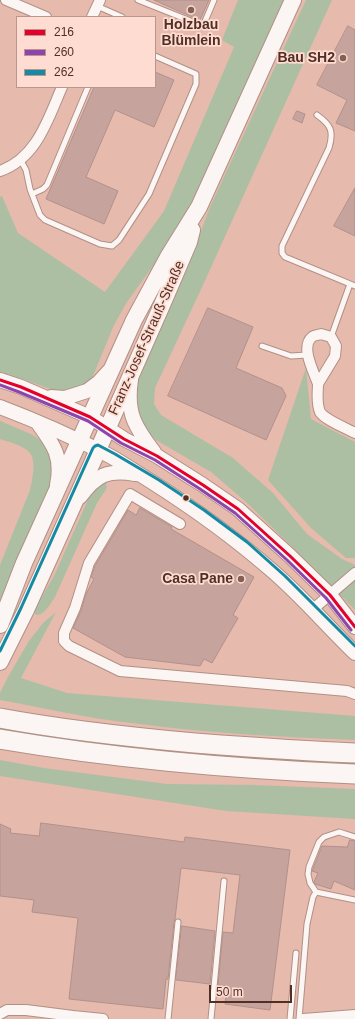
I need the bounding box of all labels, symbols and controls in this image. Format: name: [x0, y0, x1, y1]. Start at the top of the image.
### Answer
marker: Holzbau Blümlein: [186, 5, 196, 15]
legend: [16, 16, 156, 88]
place label: Holzbau Blümlein: [161, 17, 221, 50]
text: 216: [54, 25, 74, 39]
text: 260: [54, 45, 74, 59]
place label: Bau SH2: [277, 50, 335, 66]
marker: Bau SH2: [338, 53, 348, 63]
text: 262: [54, 65, 74, 79]
street label: Franz-Josef-Strauß-Straße: [105, 258, 189, 418]
unlabelled marker: [181, 493, 191, 503]
place label: Casa Pane: [162, 571, 233, 587]
marker: Casa Pane: [236, 574, 246, 584]
scale bar: [211, 977, 294, 1003]
text: 50 m: [216, 985, 243, 999]

